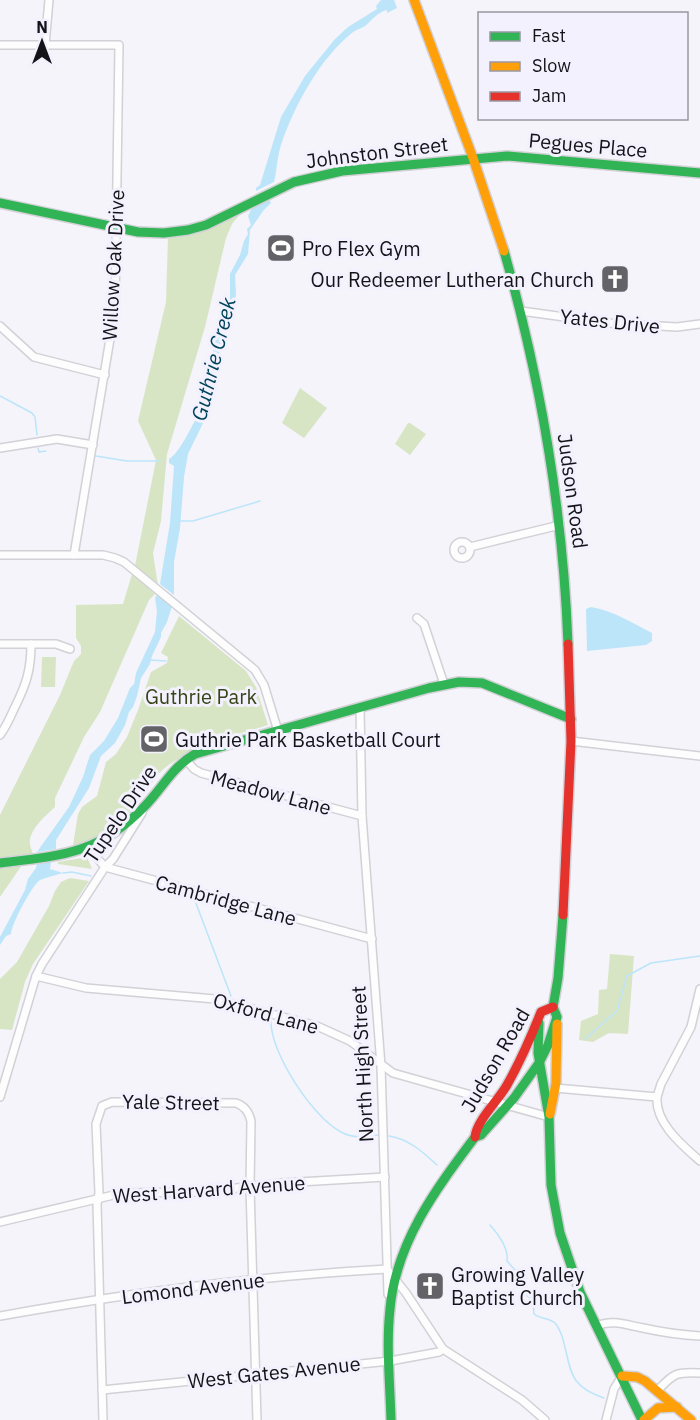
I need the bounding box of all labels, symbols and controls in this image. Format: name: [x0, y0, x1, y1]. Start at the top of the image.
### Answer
north arrow: [12, 12, 72, 72]
legend: [478, 12, 688, 120]
text: N: [36, 17, 48, 37]
text: Fast: [532, 24, 566, 47]
text: Slow: [532, 54, 571, 77]
text: Jam: [532, 84, 567, 107]
street label: Pegues Place: [527, 126, 649, 164]
street label: Johnston Street: [304, 130, 450, 174]
street label: Willow Oak Drive: [96, 189, 130, 341]
sports icon: Pro Flex Gym: [265, 232, 297, 264]
place label: Pro Flex Gym: [302, 235, 421, 262]
church icon: Our Redeemer Lutheran Church: [599, 263, 631, 295]
place label: Our Redeemer Lutheran Church: [311, 266, 594, 293]
water label: Guthrie Creek: [184, 294, 242, 423]
street label: Yates Drive: [559, 302, 661, 340]
street label: Judson Road: [552, 432, 594, 550]
park label: Guthrie Park: [145, 683, 258, 710]
sports icon: Guthrie Park Basketball Court: [138, 723, 170, 755]
place label: Guthrie Park Basketball Court: [175, 726, 441, 753]
street label: Tupelo Drive: [77, 760, 163, 868]
street label: Meadow Lane: [208, 763, 334, 821]
street label: Cambridge Lane: [152, 868, 300, 932]
street label: North High Street: [344, 985, 380, 1143]
street label: Oxford Lane: [210, 986, 322, 1040]
street label: Judson Road: [454, 1003, 536, 1117]
street label: Yale Street: [122, 1088, 220, 1116]
street label: West Harvard Avenue: [112, 1169, 306, 1209]
place label: Growing Valley Baptist Church: [451, 1261, 584, 1311]
street label: Lomond Avenue: [120, 1266, 266, 1310]
church icon: Growing Valley Baptist Church: [414, 1270, 446, 1302]
street label: West Gates Avenue: [186, 1350, 362, 1394]

